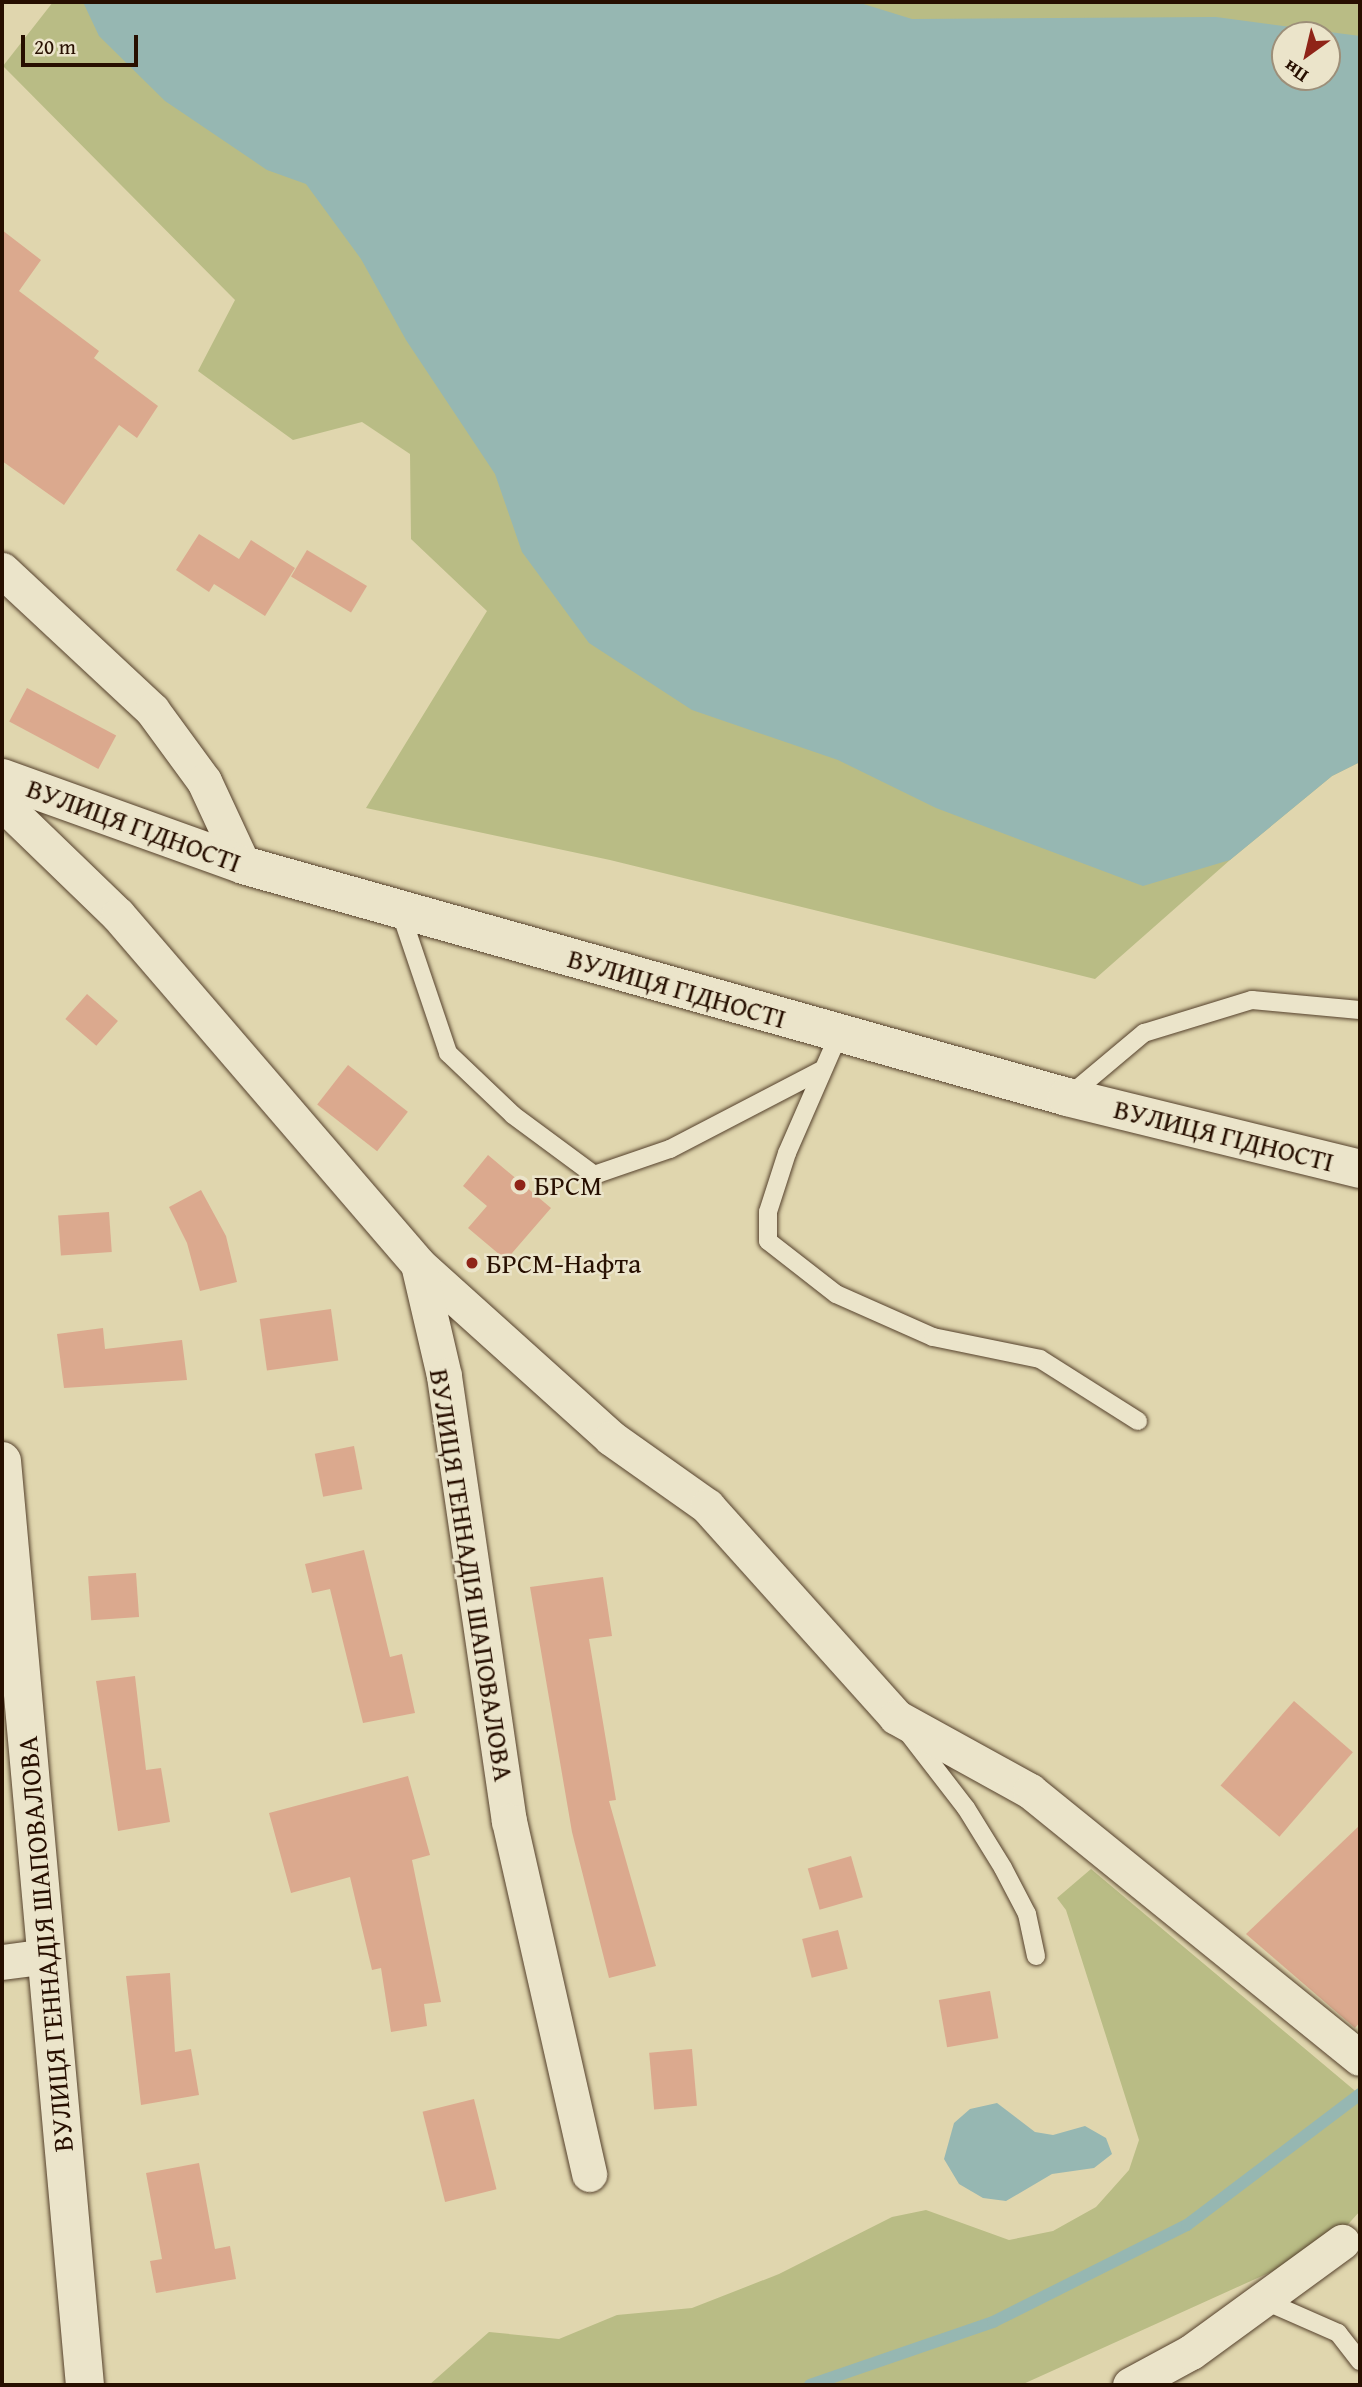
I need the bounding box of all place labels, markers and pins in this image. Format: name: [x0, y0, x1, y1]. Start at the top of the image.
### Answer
place label: БРСМ: [534, 1168, 602, 1202]
marker: БРСМ: [512, 1177, 528, 1193]
place label: БРСМ-Нафта: [486, 1246, 641, 1280]
marker: БРСМ-Нафта: [464, 1255, 480, 1271]

